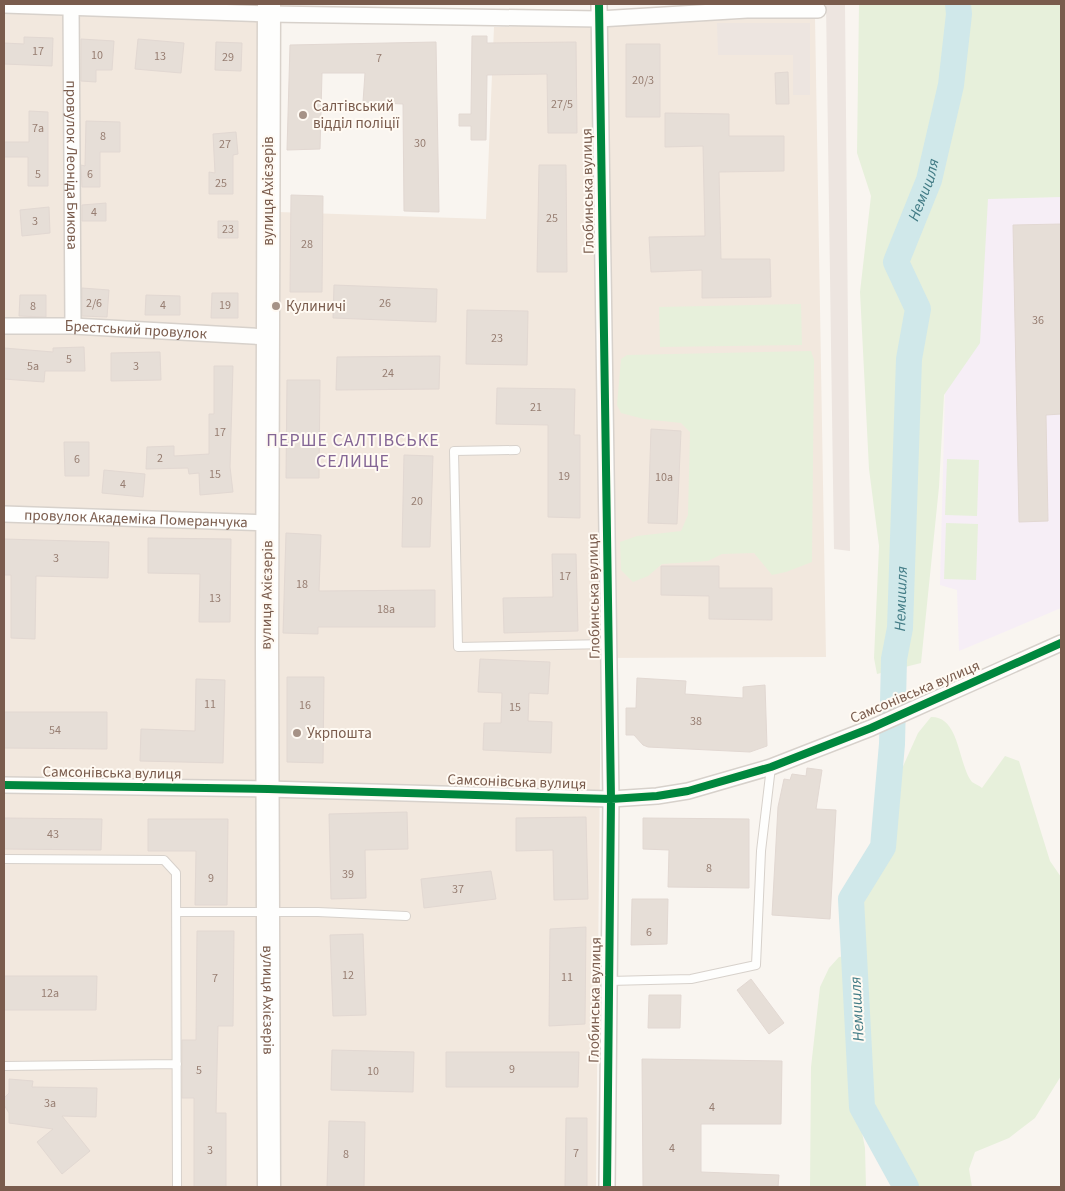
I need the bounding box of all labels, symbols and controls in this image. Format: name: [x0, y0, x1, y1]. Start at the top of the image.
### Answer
house number: 17: [32, 43, 44, 60]
house number: 10: [91, 47, 103, 64]
house number: 13: [154, 48, 166, 65]
house number: 29: [222, 49, 234, 66]
house number: 7: [376, 50, 382, 67]
house number: 20/3: [632, 72, 654, 89]
street label: провулок Леоніда Бикова: [61, 80, 83, 250]
place label: Салтівський відділ поліції: [313, 96, 400, 134]
house number: 27/5: [551, 96, 573, 113]
marker: Салтівський відділ поліції: [297, 109, 309, 121]
house number: 7а: [32, 120, 44, 137]
house number: 8: [100, 128, 106, 145]
street label: Глобинська вулиця: [576, 128, 600, 254]
house number: 30: [414, 135, 426, 152]
house number: 27: [219, 136, 231, 153]
street label: вулиця Ахієзерів: [258, 136, 279, 246]
water label: Немишля: [903, 156, 945, 224]
house number: 5: [35, 166, 41, 183]
house number: 6: [87, 166, 93, 183]
house number: 25: [215, 175, 227, 192]
house number: 4: [91, 204, 97, 221]
house number: 25: [546, 210, 558, 227]
house number: 3: [32, 213, 38, 230]
house number: 23: [222, 221, 234, 238]
house number: 28: [301, 236, 313, 253]
house number: 2/6: [86, 295, 102, 312]
house number: 26: [379, 295, 391, 312]
place label: Кулиничі: [286, 296, 346, 317]
house number: 4: [160, 297, 166, 314]
house number: 19: [219, 297, 231, 314]
house number: 8: [30, 298, 36, 315]
marker: Кулиничі: [270, 300, 282, 312]
house number: 36: [1032, 312, 1044, 329]
street label: Брестський провулок: [65, 316, 208, 344]
house number: 23: [491, 330, 503, 347]
house number: 5: [66, 351, 72, 368]
house number: 5а: [27, 358, 39, 375]
house number: 3: [133, 358, 139, 375]
house number: 24: [382, 365, 394, 382]
house number: 21: [530, 399, 542, 416]
house number: 17: [214, 424, 226, 441]
district label: ПЕРШЕ САЛТІВСЬКЕ СЕЛИЩЕ: [266, 428, 440, 474]
house number: 2: [157, 450, 163, 467]
house number: 6: [74, 451, 80, 468]
house number: 15: [209, 466, 221, 483]
house number: 19: [558, 468, 570, 485]
house number: 10а: [655, 469, 673, 486]
house number: 4: [120, 476, 126, 493]
house number: 20: [411, 493, 423, 510]
street label: провулок Академіка Померанчука: [24, 504, 248, 533]
street label: Глобинська вулиця: [582, 533, 606, 659]
street label: вулиця Ахієзерів: [256, 540, 278, 650]
house number: 3: [53, 550, 59, 567]
water label: Немишля: [889, 565, 913, 632]
house number: 17: [559, 568, 571, 585]
house number: 18: [296, 576, 308, 593]
house number: 13: [209, 590, 221, 607]
house number: 18а: [377, 601, 395, 618]
street label: Самсонівська вулиця: [847, 655, 983, 729]
house number: 11: [204, 696, 216, 713]
house number: 16: [299, 697, 311, 714]
house number: 15: [509, 699, 521, 716]
house number: 38: [690, 713, 702, 730]
house number: 54: [49, 722, 61, 739]
place label: Укрпошта: [307, 723, 372, 744]
marker: Укрпошта: [291, 727, 303, 739]
street label: Самсонівська вулиця: [42, 761, 182, 785]
street label: Самсонівська вулиця: [447, 769, 587, 795]
house number: 43: [47, 826, 59, 843]
house number: 8: [706, 860, 712, 877]
house number: 39: [342, 866, 354, 883]
house number: 9: [208, 870, 214, 887]
house number: 37: [452, 881, 464, 898]
house number: 6: [646, 924, 652, 941]
street label: Глобинська вулиця: [583, 937, 607, 1063]
street label: вулиця Ахієзерів: [258, 945, 279, 1055]
house number: 12: [342, 967, 354, 984]
house number: 11: [561, 969, 573, 986]
house number: 7: [212, 970, 218, 987]
water label: Немишля: [844, 976, 870, 1042]
house number: 12а: [41, 985, 59, 1002]
house number: 9: [509, 1061, 515, 1078]
house number: 5: [196, 1062, 202, 1079]
house number: 10: [367, 1063, 379, 1080]
house number: 3а: [44, 1095, 56, 1112]
house number: 4: [709, 1099, 715, 1116]
house number: 4: [669, 1140, 675, 1157]
house number: 3: [207, 1142, 213, 1159]
house number: 7: [573, 1145, 579, 1162]
house number: 8: [343, 1146, 349, 1163]

